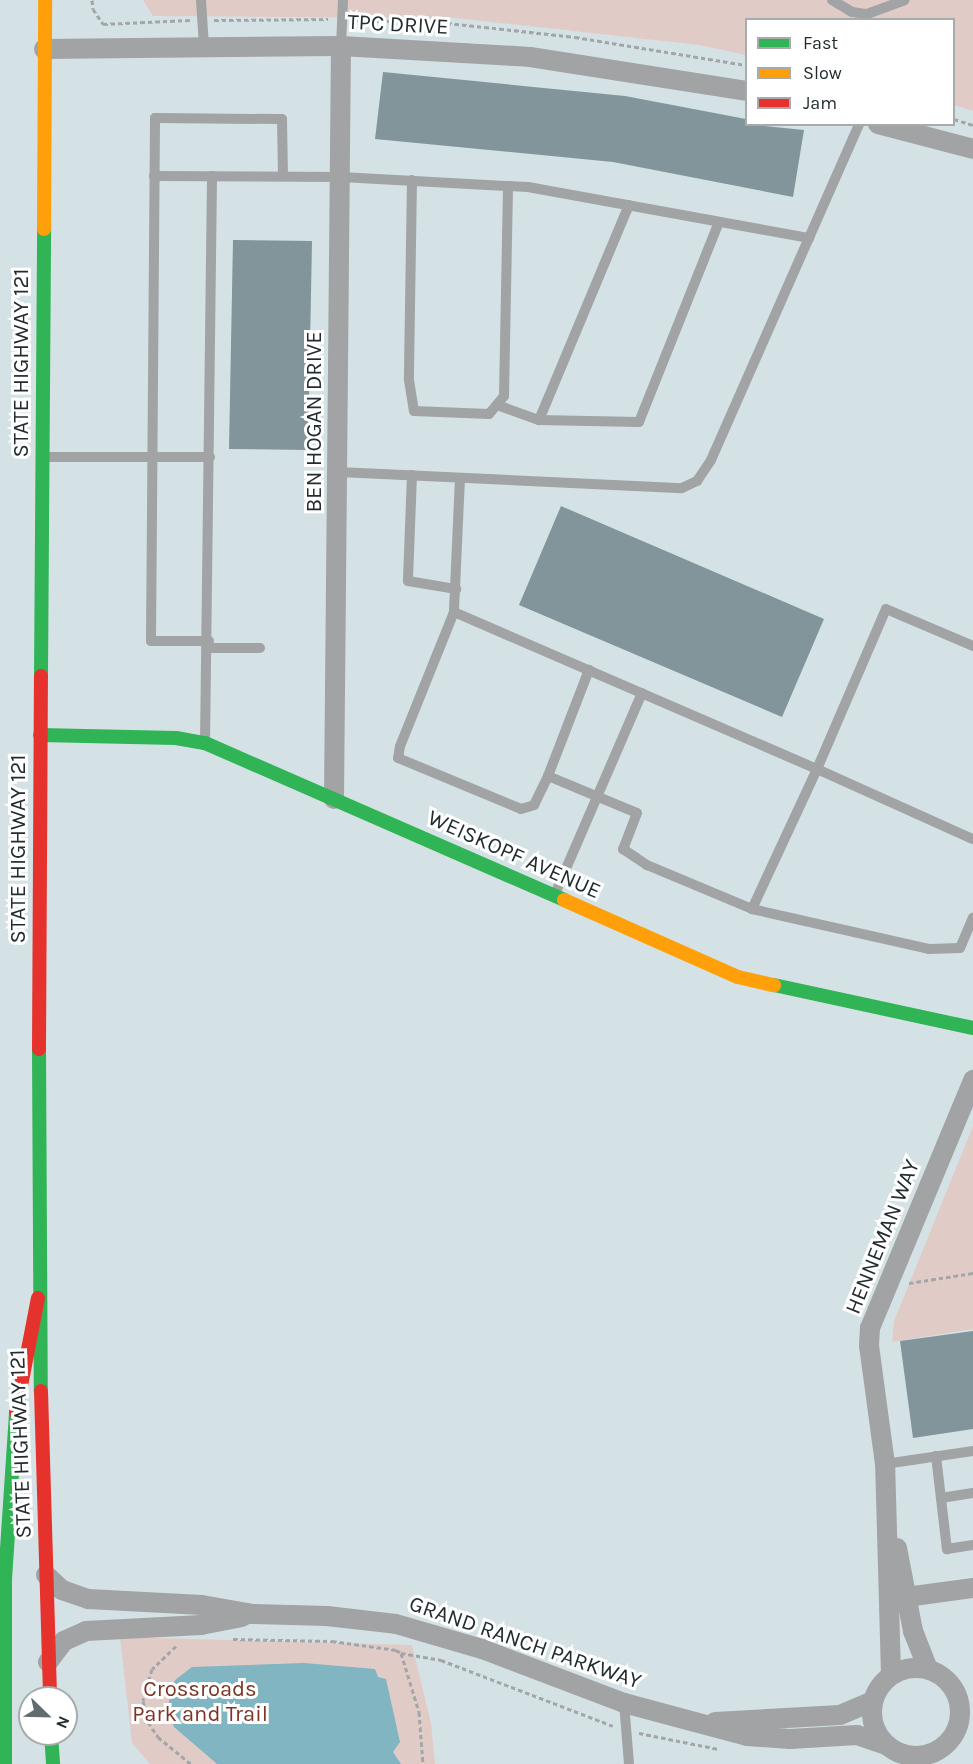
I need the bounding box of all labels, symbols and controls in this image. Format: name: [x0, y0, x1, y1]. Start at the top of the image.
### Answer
street label: TPC DRIVE: [347, 9, 449, 41]
legend: [745, 18, 955, 126]
text: Fast: [803, 32, 838, 54]
text: Slow: [803, 62, 842, 84]
text: Jam: [803, 92, 837, 114]
street label: STATE HIGHWAY 121: [9, 268, 35, 458]
street label: BEN HOGAN DRIVE: [302, 331, 328, 513]
street label: STATE HIGHWAY 121: [6, 754, 32, 944]
street label: WEISKOPF AVENUE: [423, 805, 605, 905]
street label: HENNEMAN WAY: [840, 1156, 926, 1318]
street label: STATE HIGHWAY 121: [5, 1349, 37, 1539]
street label: GRAND RANCH PARKWAY: [406, 1591, 644, 1695]
park label: Crossroads Park and Trail: [132, 1676, 268, 1728]
north arrow: [18, 1686, 78, 1746]
text: N: [52, 1713, 74, 1731]

